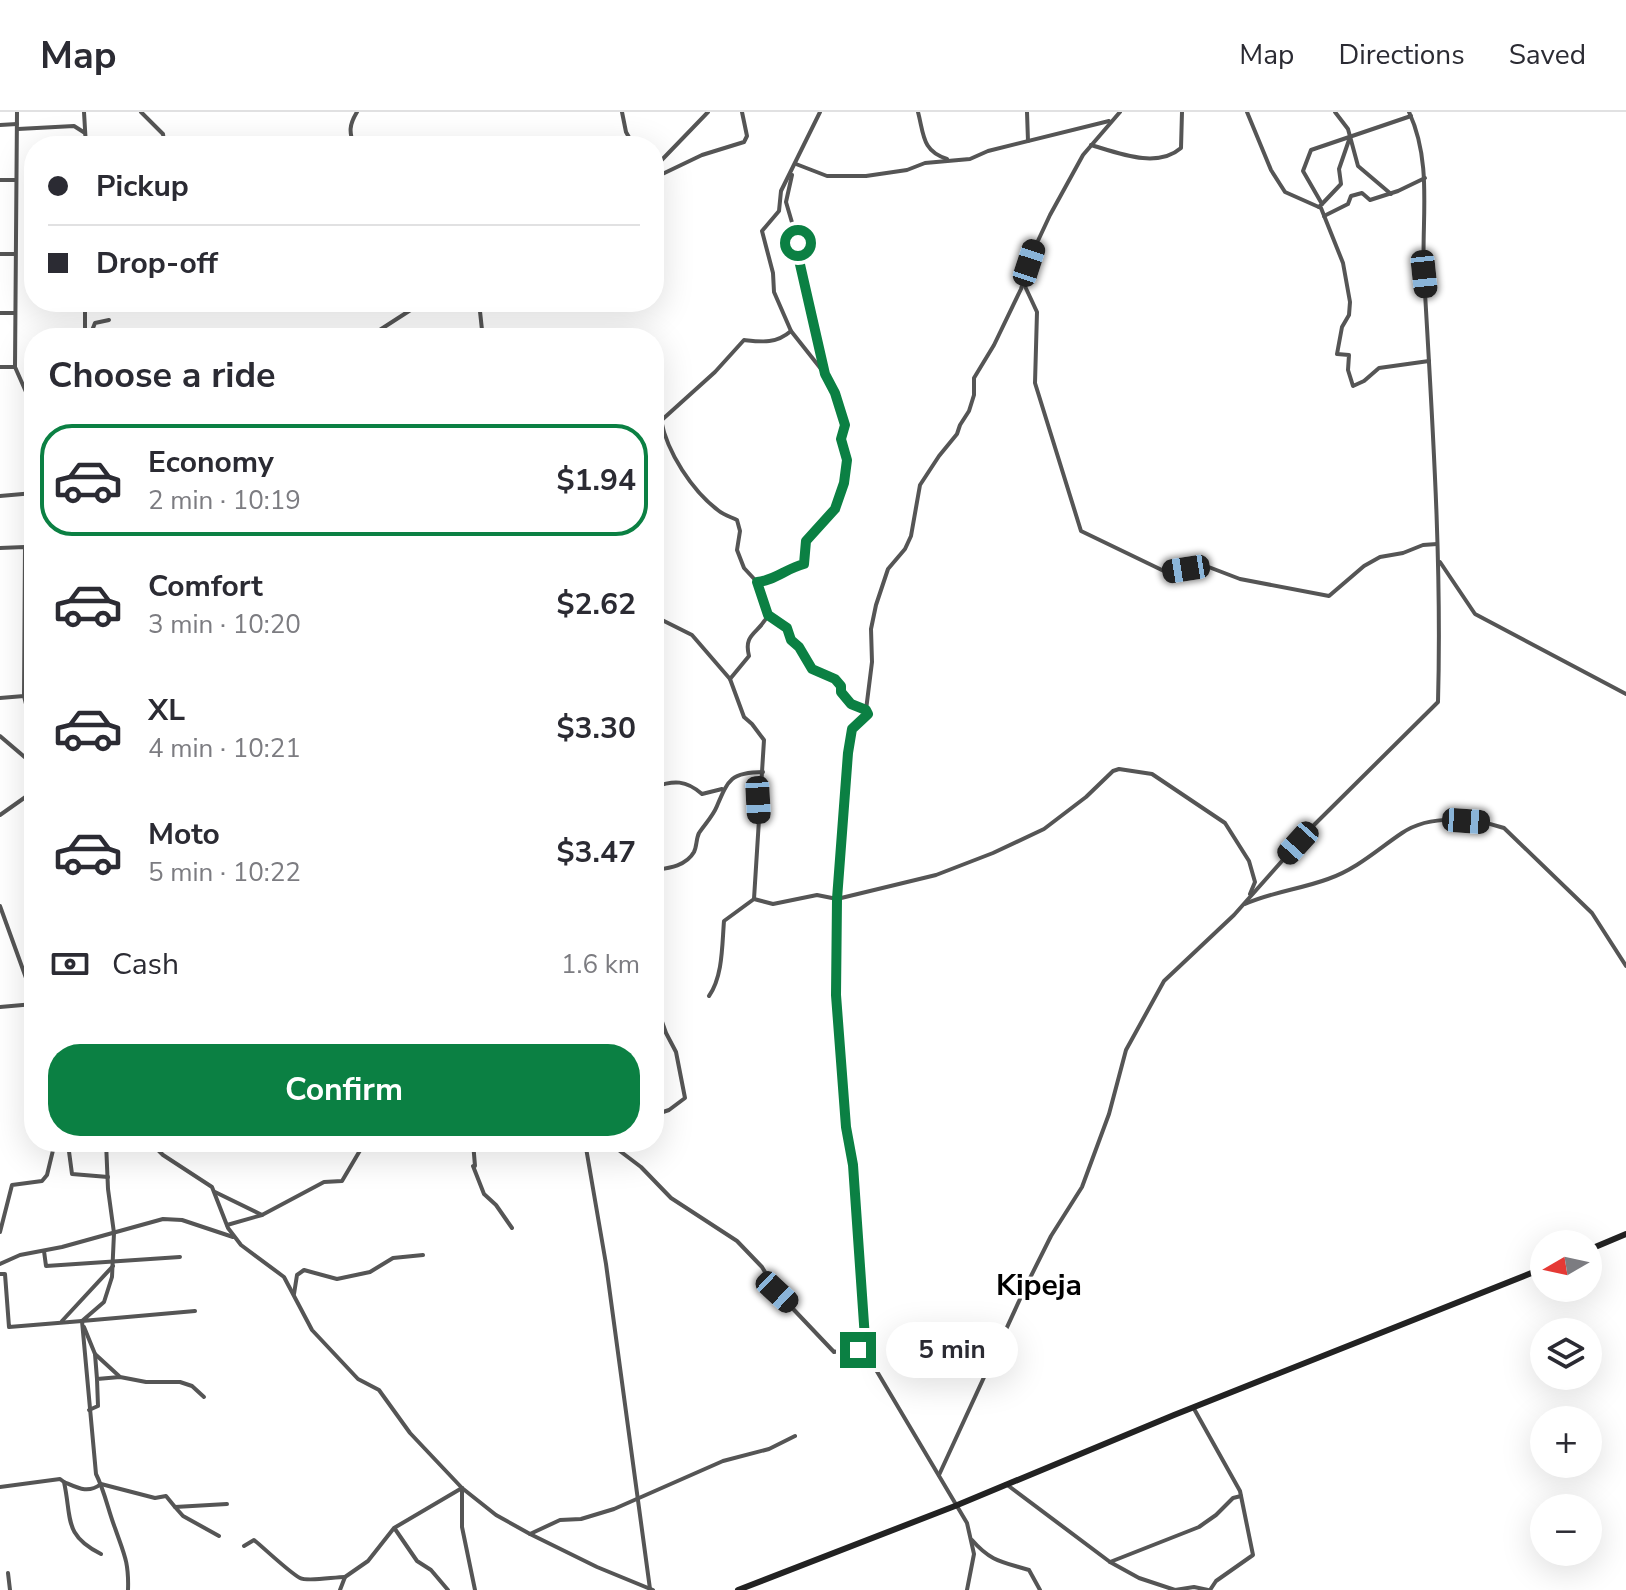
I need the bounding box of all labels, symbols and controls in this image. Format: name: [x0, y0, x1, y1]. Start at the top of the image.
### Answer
text: Map: [40, 30, 117, 81]
text: Map: [1239, 36, 1294, 74]
text: Directions: [1338, 36, 1465, 74]
text: Saved: [1509, 36, 1586, 74]
text: Pickup: [96, 166, 189, 207]
route start: [780, 225, 816, 261]
car: [1010, 236, 1048, 290]
text: Drop-off: [96, 243, 218, 284]
car: [1410, 249, 1438, 299]
text: Choose a ride: [48, 351, 276, 400]
text: Economy: [148, 442, 274, 483]
icon: car: [52, 444, 124, 516]
text: $1.94: [557, 460, 636, 501]
text: 2 min · 10:19: [148, 483, 301, 518]
car: [1160, 553, 1212, 585]
text: Comfort: [148, 566, 263, 607]
icon: car: [52, 568, 124, 640]
text: $2.62: [557, 584, 636, 625]
text: 3 min · 10:20: [148, 607, 301, 642]
text: XL: [148, 690, 185, 731]
icon: car: [52, 692, 124, 764]
text: $3.30: [557, 708, 636, 749]
text: 4 min · 10:21: [148, 731, 301, 766]
car: [745, 775, 771, 825]
car: [1441, 807, 1491, 835]
text: Moto: [148, 814, 220, 855]
icon: car: [52, 816, 124, 888]
car: [1273, 817, 1323, 869]
text: $3.47: [557, 832, 636, 873]
text: 5 min · 10:22: [148, 855, 301, 890]
icon: cash: [48, 942, 92, 986]
text: Cash: [112, 944, 179, 985]
text: 1.6 km: [561, 947, 640, 982]
button: Confirm: [48, 1044, 640, 1136]
north arrow: [1530, 1230, 1602, 1302]
map controls: [1530, 1230, 1602, 1566]
district label: Kipeja: [996, 1265, 1082, 1306]
car: [751, 1267, 803, 1317]
button: layers: [1530, 1318, 1602, 1390]
callout: 5 min: [886, 1322, 1018, 1378]
route end: [840, 1332, 876, 1368]
text: 5 min: [918, 1332, 986, 1367]
button: +: [1530, 1406, 1602, 1478]
button: −: [1530, 1494, 1602, 1566]

